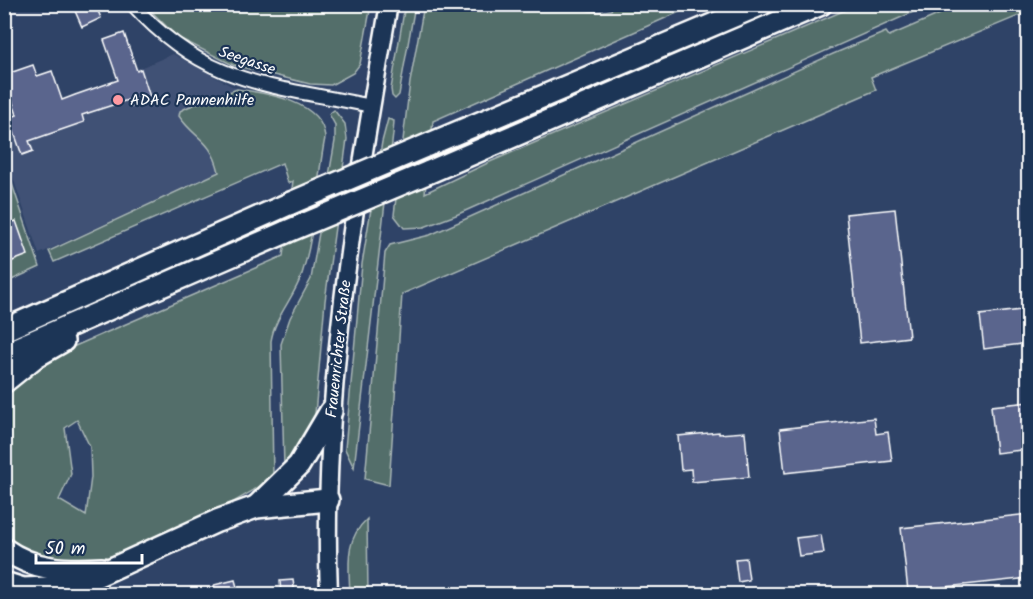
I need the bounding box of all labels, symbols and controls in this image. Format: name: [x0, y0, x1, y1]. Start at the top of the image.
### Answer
street label: Seegasse: [215, 40, 279, 82]
place label: ADAC Pannenhilfe: [130, 88, 254, 113]
marker: ADAC Pannenhilfe: [111, 93, 125, 107]
street label: Frauenrichter Straße: [319, 279, 359, 419]
scale bar: [36, 527, 142, 565]
text: 50 m: [45, 535, 85, 564]

